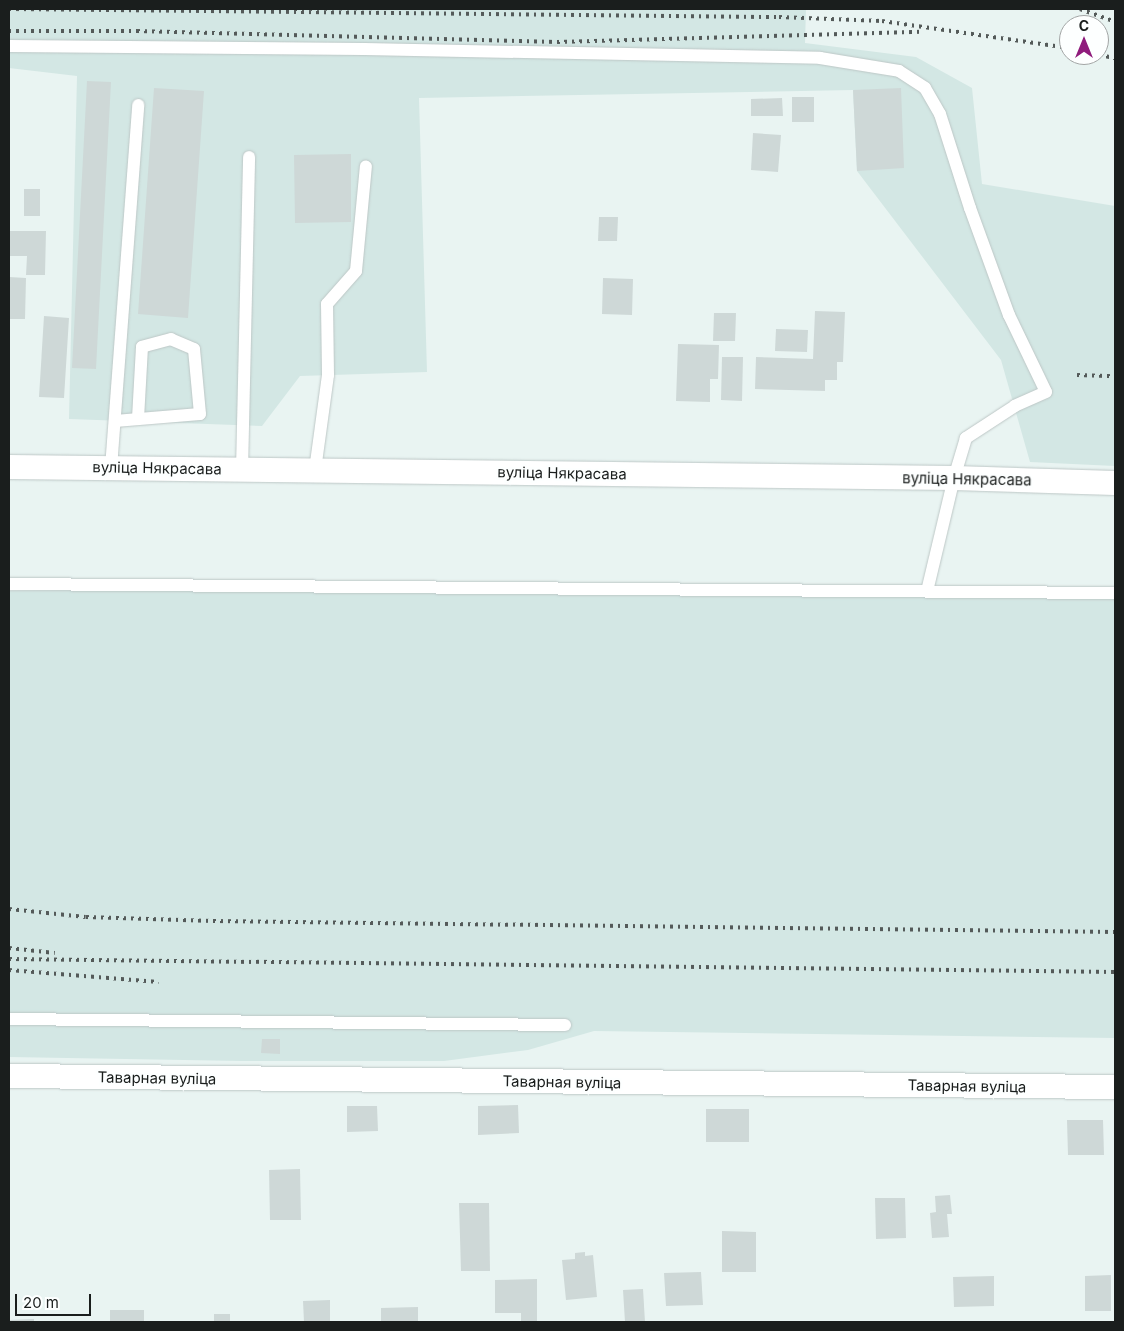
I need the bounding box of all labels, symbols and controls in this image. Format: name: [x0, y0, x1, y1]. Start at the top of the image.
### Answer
north arrow: [1059, 15, 1109, 65]
text: С: [1079, 17, 1089, 34]
street label: вуліца Някрасава: [92, 458, 222, 478]
street label: вуліца Някрасава: [497, 463, 627, 483]
street label: вуліца Някрасава: [902, 469, 1032, 489]
street label: Таварная вуліца: [97, 1068, 217, 1088]
street label: Таварная вуліца: [502, 1072, 622, 1092]
street label: Таварная вуліца: [907, 1076, 1027, 1096]
scale bar: [18, 1284, 94, 1316]
text: 20 m: [23, 1293, 59, 1312]

